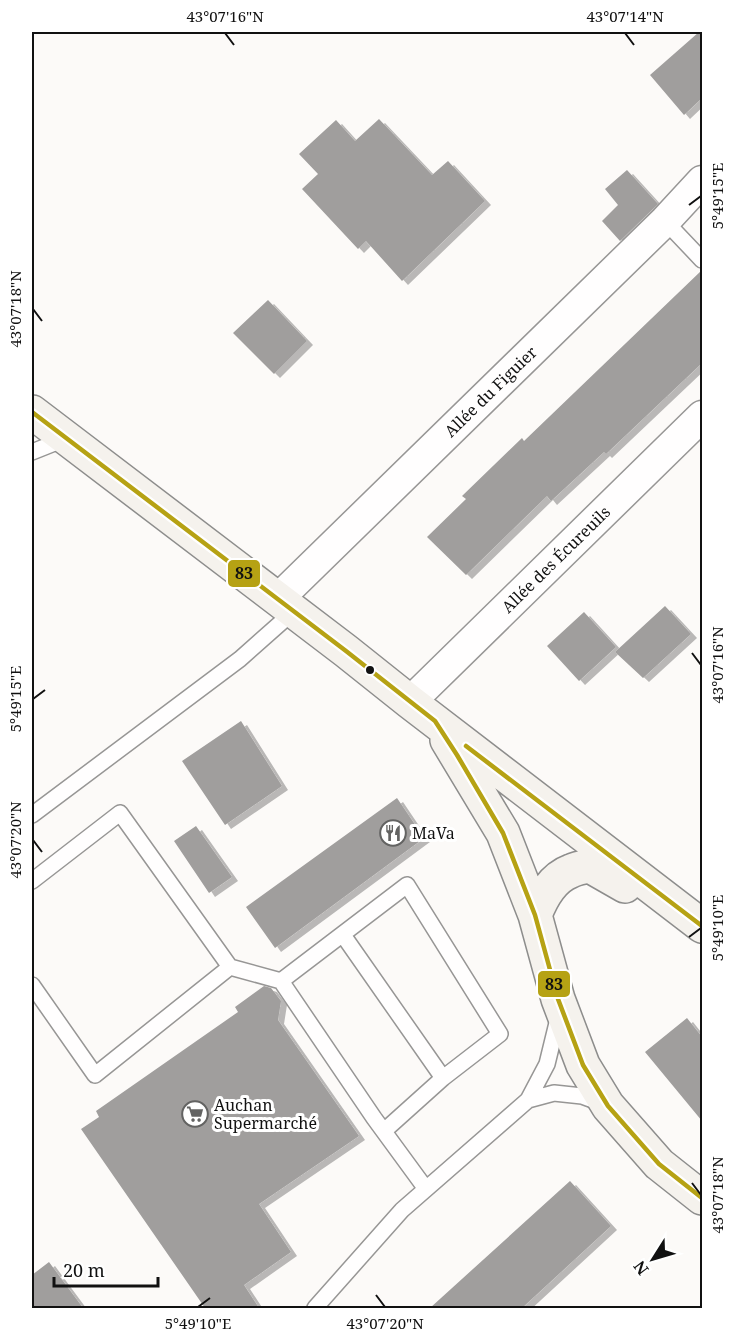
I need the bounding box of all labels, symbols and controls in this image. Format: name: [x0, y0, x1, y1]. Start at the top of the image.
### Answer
text: 43°07'16"N: [186, 6, 264, 26]
text: 43°07'14"N: [586, 6, 664, 26]
text: 5°49'15"E: [707, 163, 727, 229]
text: 43°07'18"N: [5, 270, 25, 348]
street label: Allée du Figuier: [439, 341, 542, 442]
street label: Allée des Écureuils: [497, 501, 615, 617]
line badge: 83: [227, 559, 261, 588]
text: 83: [235, 562, 253, 584]
text: 43°07'16"N: [707, 626, 727, 704]
unlabelled marker: [364, 664, 376, 676]
text: 5°49'15"E: [5, 666, 25, 732]
text: 43°07'20"N: [5, 801, 25, 879]
restaurant icon: MaVa: [378, 818, 408, 848]
place label: MaVa: [412, 822, 455, 844]
text: 5°49'10"E: [707, 895, 727, 961]
line badge: 83: [537, 970, 571, 998]
text: 83: [545, 973, 563, 995]
place label: Auchan Supermarché: [214, 1094, 317, 1134]
supermarket icon: Auchan Supermarché: [180, 1099, 210, 1129]
text: 43°07'18"N: [707, 1156, 727, 1234]
north arrow: [623, 1229, 683, 1289]
scale bar: [54, 1250, 158, 1288]
text: N: [628, 1256, 654, 1280]
text: 20 m: [63, 1258, 105, 1282]
text: 5°49'10"E: [165, 1313, 231, 1333]
text: 43°07'20"N: [346, 1313, 424, 1333]

